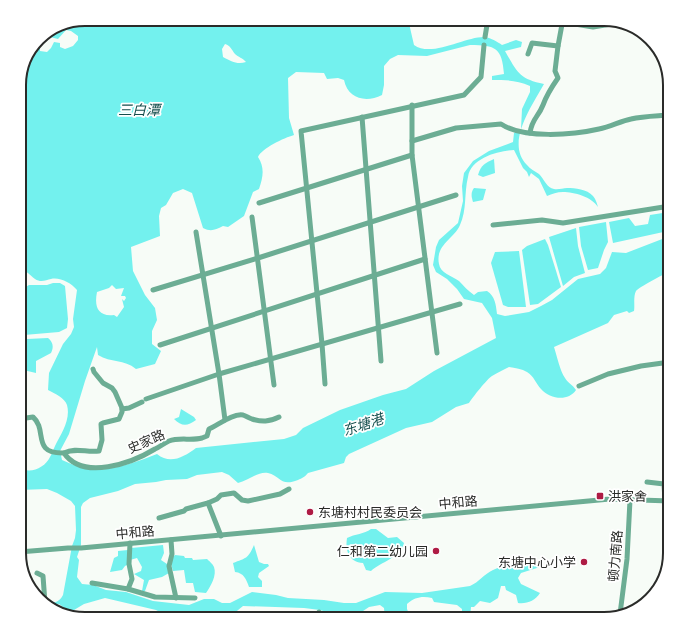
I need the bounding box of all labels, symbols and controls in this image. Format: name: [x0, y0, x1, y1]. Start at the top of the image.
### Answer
water label: 三白潭: [118, 100, 163, 119]
water label: 东塘港: [340, 408, 388, 440]
street label: 史家路: [125, 425, 167, 457]
place label: 洪家舍: [608, 487, 647, 505]
street label: 中和路: [438, 491, 478, 513]
marker: 洪家舍: [595, 491, 605, 501]
place label: 东塘村村民委员会: [318, 503, 422, 521]
marker: 东塘村村民委员会: [305, 507, 315, 517]
street label: 中和路: [115, 521, 155, 543]
street label: 顿力南路: [604, 529, 626, 583]
place label: 仁和第二幼儿园: [337, 542, 428, 560]
marker: 仁和第二幼儿园: [431, 546, 441, 556]
place label: 东塘中心小学: [498, 553, 576, 571]
marker: 东塘中心小学: [579, 557, 589, 567]

